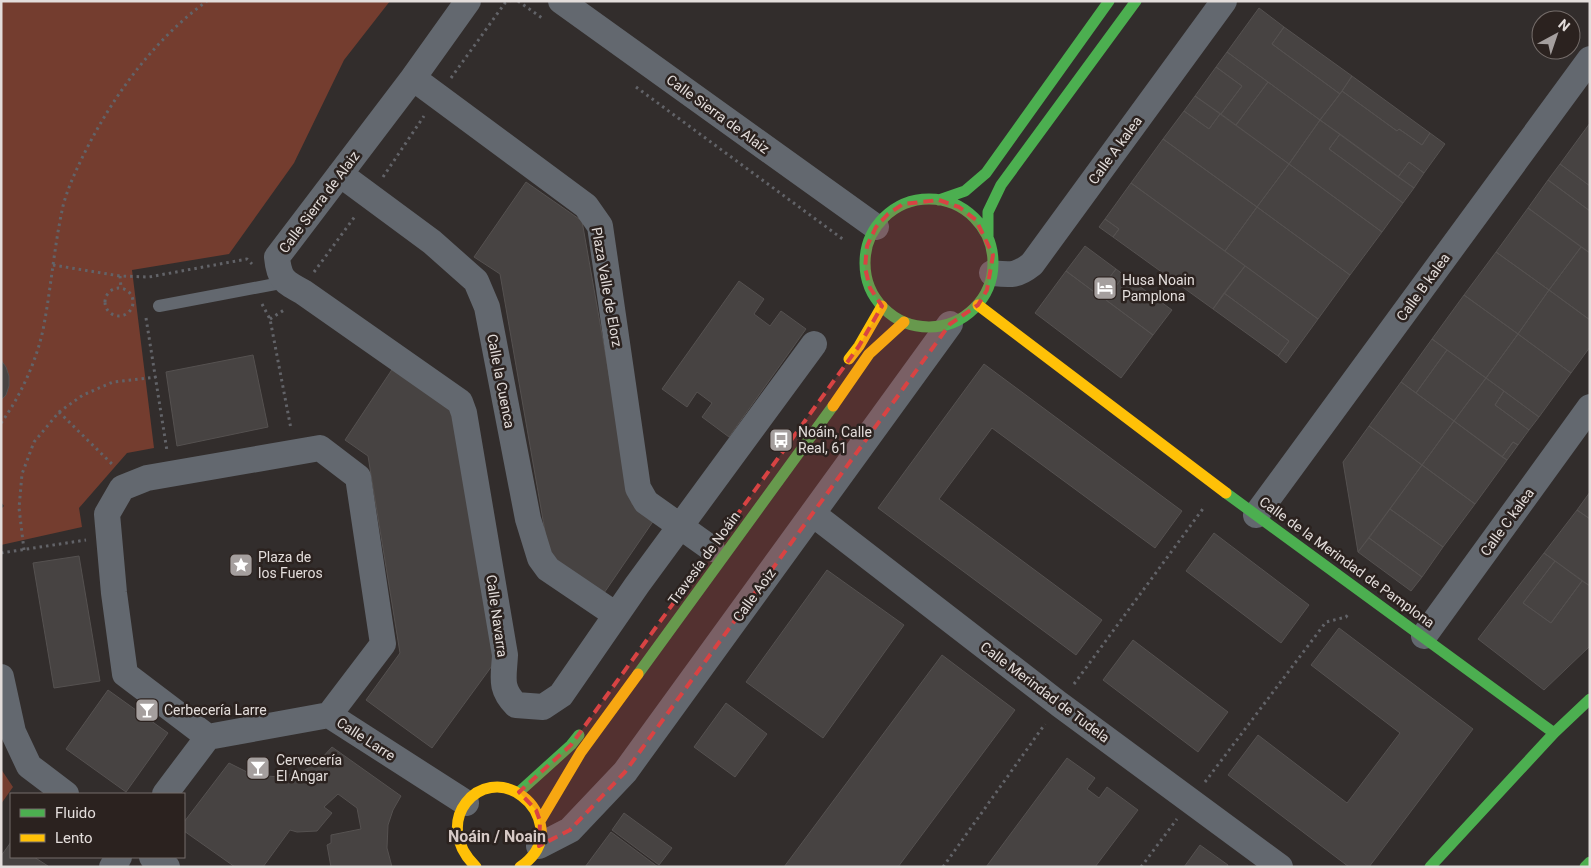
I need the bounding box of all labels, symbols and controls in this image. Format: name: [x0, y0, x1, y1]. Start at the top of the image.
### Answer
north arrow: [1531, 10, 1581, 60]
text: N: [1555, 16, 1573, 34]
street label: Calle Sierra de Alaiz: [663, 71, 773, 157]
street label: Calle A kalea: [1085, 113, 1145, 187]
street label: Calle Sierra de Alaiz: [276, 148, 362, 256]
street label: Plaza Valle de Elorz: [589, 226, 625, 348]
street label: Calle B kalea: [1393, 250, 1453, 324]
place label: Husa Noain Pamplona: [1122, 272, 1195, 304]
hotel icon: Husa Noain Pamplona: [1092, 275, 1118, 301]
street label: Calle la Cuenca: [484, 332, 518, 430]
place label: Noáin, Calle Real, 61: [798, 424, 872, 456]
bus stop icon: Noáin, Calle Real, 61: [768, 427, 794, 453]
street label: Calle C kalea: [1477, 485, 1537, 559]
street label: Calle de la Merindad de Pamplona: [1256, 493, 1438, 631]
street label: Travesía de Noáin: [665, 508, 743, 608]
place label: Plaza de los Fueros: [258, 549, 323, 581]
place icon: Plaza de los Fueros: [228, 552, 254, 578]
street label: Calle Aoiz: [729, 565, 779, 625]
street label: Calle Navarra: [483, 574, 511, 658]
street label: Calle Merindad de Tudela: [977, 638, 1113, 746]
bar icon: Cerbecería Larre: [134, 697, 160, 723]
place label: Cerbecería Larre: [164, 702, 267, 718]
street label: Calle Larre: [334, 714, 398, 764]
place label: Cervecería El Angar: [276, 752, 342, 784]
bar icon: Cervecería El Angar: [245, 755, 271, 781]
legend: [10, 793, 185, 858]
text: Fluido: [55, 804, 96, 822]
district label: Noáin / Noain: [448, 827, 546, 846]
text: Lento: [55, 829, 93, 847]

